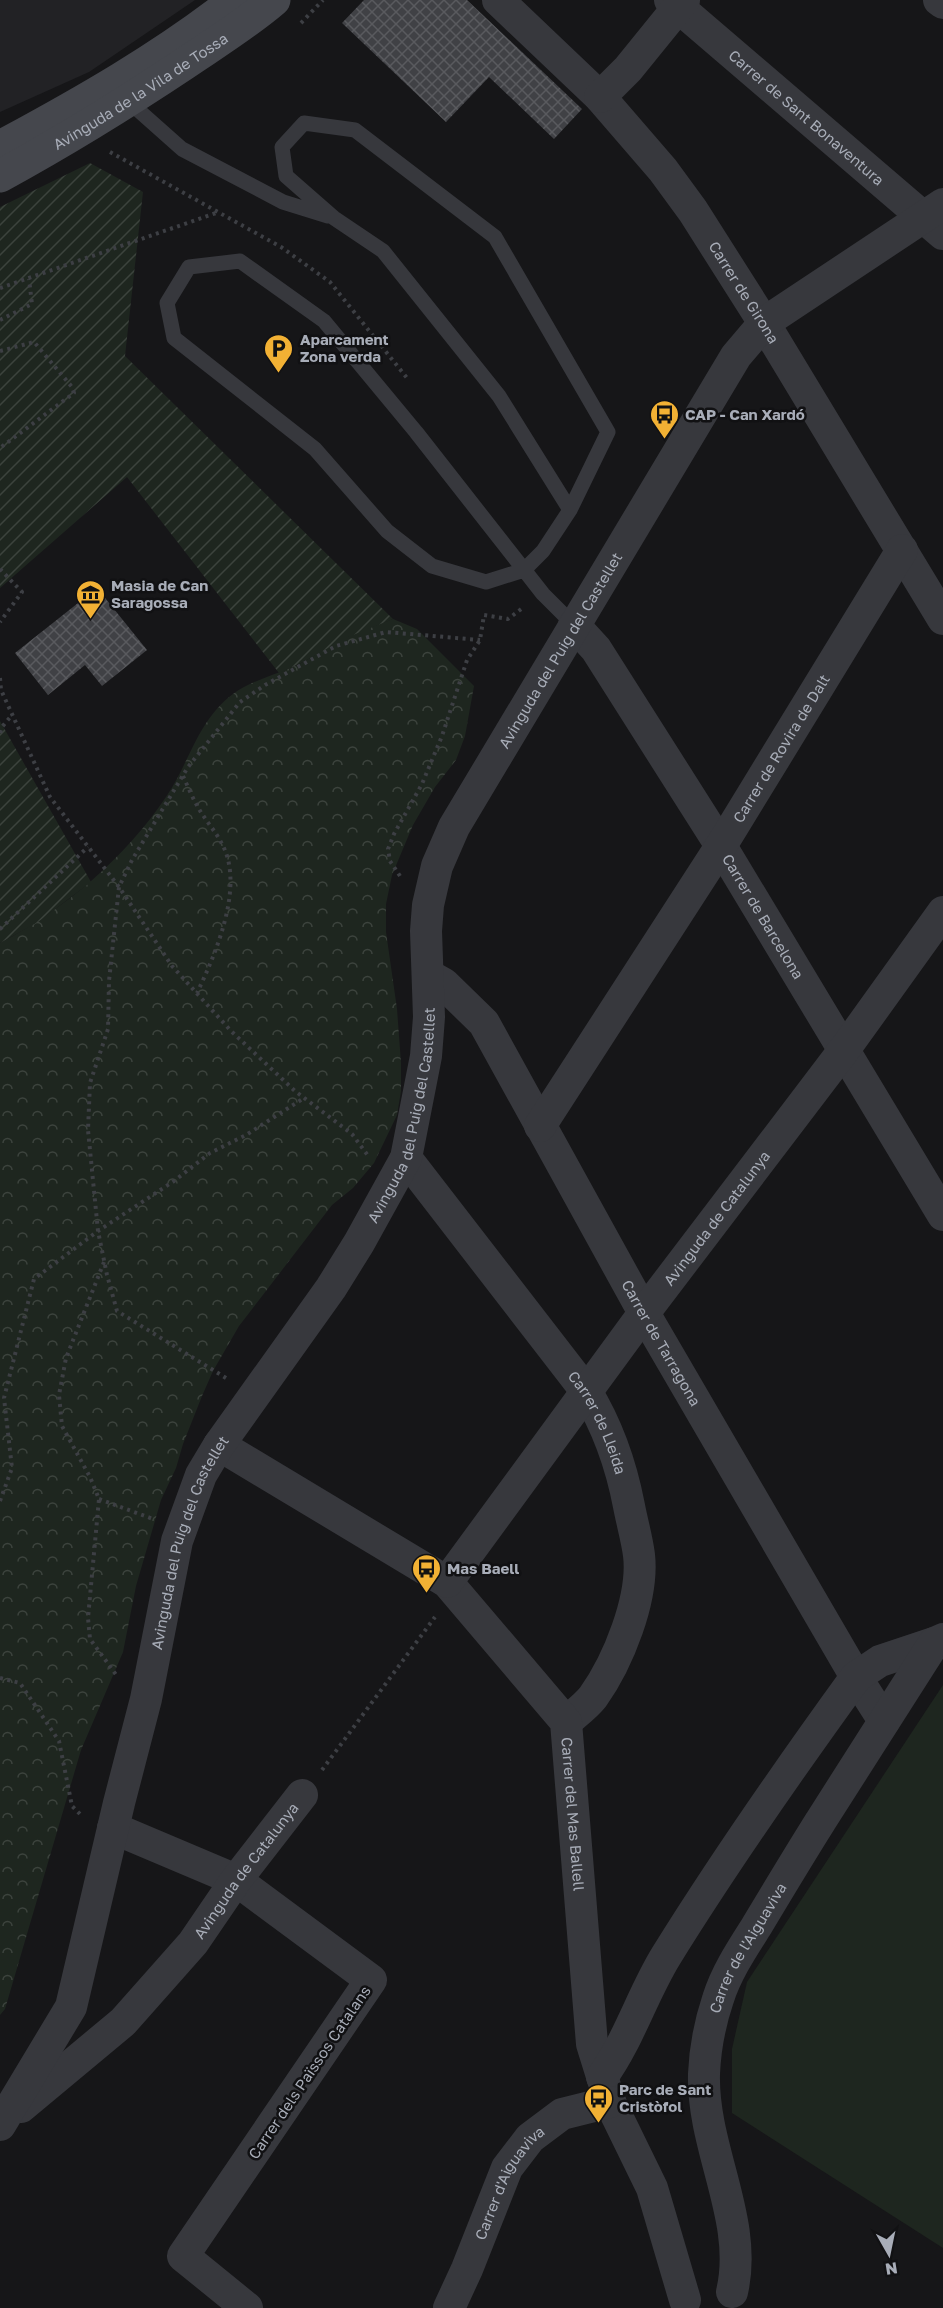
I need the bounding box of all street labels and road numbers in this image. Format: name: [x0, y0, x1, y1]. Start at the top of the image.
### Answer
street label: Avinguda de la Vila de Tossa: [50, 29, 231, 153]
street label: Carrer de Sant Bonaventura: [725, 46, 888, 189]
street label: Carrer de Girona: [705, 238, 783, 347]
street label: Avinguda del Puig del Castellet: [494, 549, 626, 751]
street label: Carrer de Rovira de Dalt: [729, 671, 833, 826]
street label: Carrer de Barcelona: [719, 851, 808, 982]
street label: Avinguda del Puig del Castellet: [363, 1007, 438, 1226]
street label: Avinguda de Catalunya: [659, 1147, 773, 1289]
street label: Carrer de Tarragona: [618, 1276, 705, 1409]
street label: Carrer de Lleida: [565, 1367, 630, 1476]
street label: Avinguda del Puig del Castellet: [147, 1432, 232, 1651]
street label: Carrer del Mas Ballell: [558, 1736, 589, 1892]
street label: Avinguda de Catalunya: [190, 1799, 302, 1942]
street label: Carrer de l'Aiguaviva: [705, 1879, 790, 2015]
street label: Carrer dels Païssos Catalans: [244, 1982, 374, 2162]
street label: Carrer d'Aiguaviva: [471, 2122, 548, 2242]

